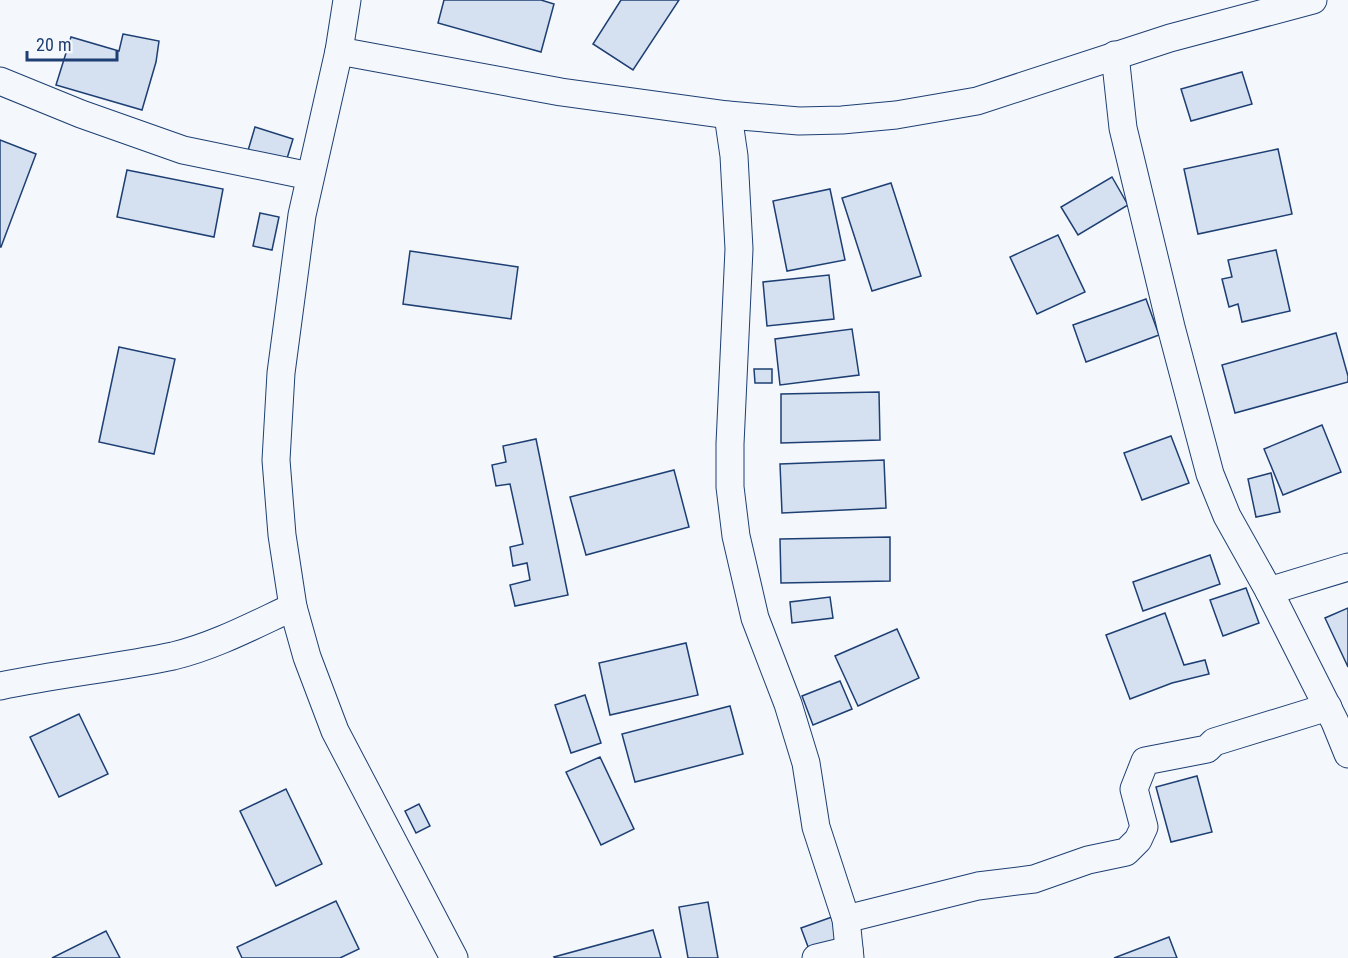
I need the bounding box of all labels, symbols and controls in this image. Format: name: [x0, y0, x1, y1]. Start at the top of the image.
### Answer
scale bar: [27, 24, 117, 62]
text: 20 m: [36, 34, 71, 55]

